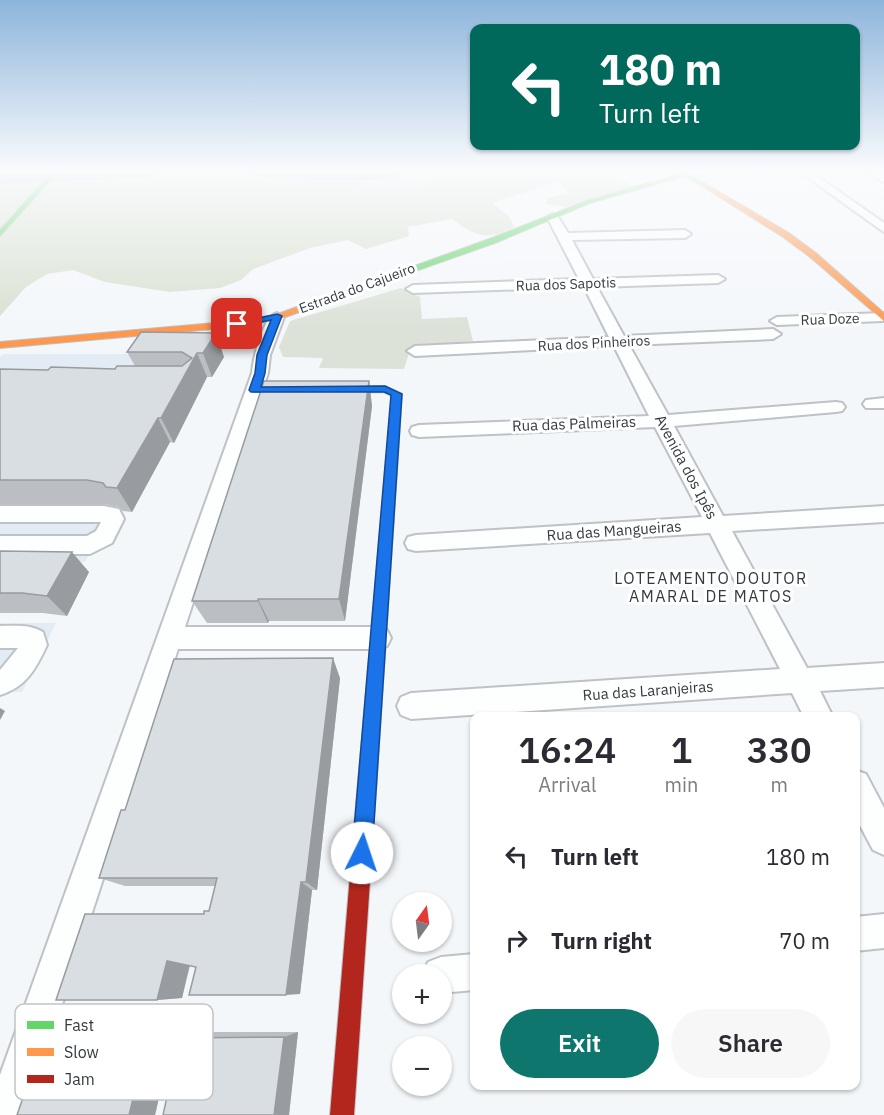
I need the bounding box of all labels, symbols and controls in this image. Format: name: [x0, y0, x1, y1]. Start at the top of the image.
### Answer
text: 180 m: [599, 42, 722, 97]
icon: left: [500, 48, 578, 126]
text: Turn left: [599, 95, 700, 130]
street label: Estrada do Cajueiro: [296, 259, 418, 317]
street label: Rua dos Sapotis: [515, 273, 617, 295]
pin: [211, 298, 262, 349]
icon: arrive: [220, 307, 253, 340]
street label: Rua Doze: [800, 309, 860, 329]
street label: Rua dos Pinheiros: [537, 331, 651, 355]
street label: Avenida dos Ipês: [651, 411, 722, 522]
street label: Rua das Palmeiras: [512, 412, 636, 435]
street label: Rua das Mangueiras: [546, 516, 682, 545]
district label: LOTEAMENTO DOUTOR AMARAL DE MATOS: [614, 568, 808, 606]
street label: Rua das Laranjeiras: [582, 676, 714, 705]
text: 16:24: [518, 726, 616, 773]
text: 1: [671, 726, 692, 773]
text: 330: [747, 726, 812, 773]
text: Arrival: [538, 771, 596, 798]
text: min: [665, 771, 698, 798]
text: m: [770, 771, 788, 798]
position arrow: [330, 821, 394, 885]
icon: left: [500, 840, 533, 873]
text: Turn left: [551, 842, 639, 871]
text: 180 m: [766, 842, 830, 871]
north arrow: [392, 892, 452, 952]
map controls: [392, 892, 452, 1096]
icon: right: [500, 924, 533, 957]
text: Turn right: [551, 926, 652, 955]
text: 70 m: [779, 926, 830, 955]
button: +: [392, 964, 452, 1024]
legend: [15, 1004, 213, 1100]
button: Exit: [500, 1009, 659, 1078]
button: Share: [671, 1009, 830, 1078]
text: Fast: [64, 1015, 94, 1035]
button: −: [392, 1036, 452, 1096]
text: Slow: [64, 1042, 99, 1062]
text: Jam: [64, 1069, 95, 1089]

